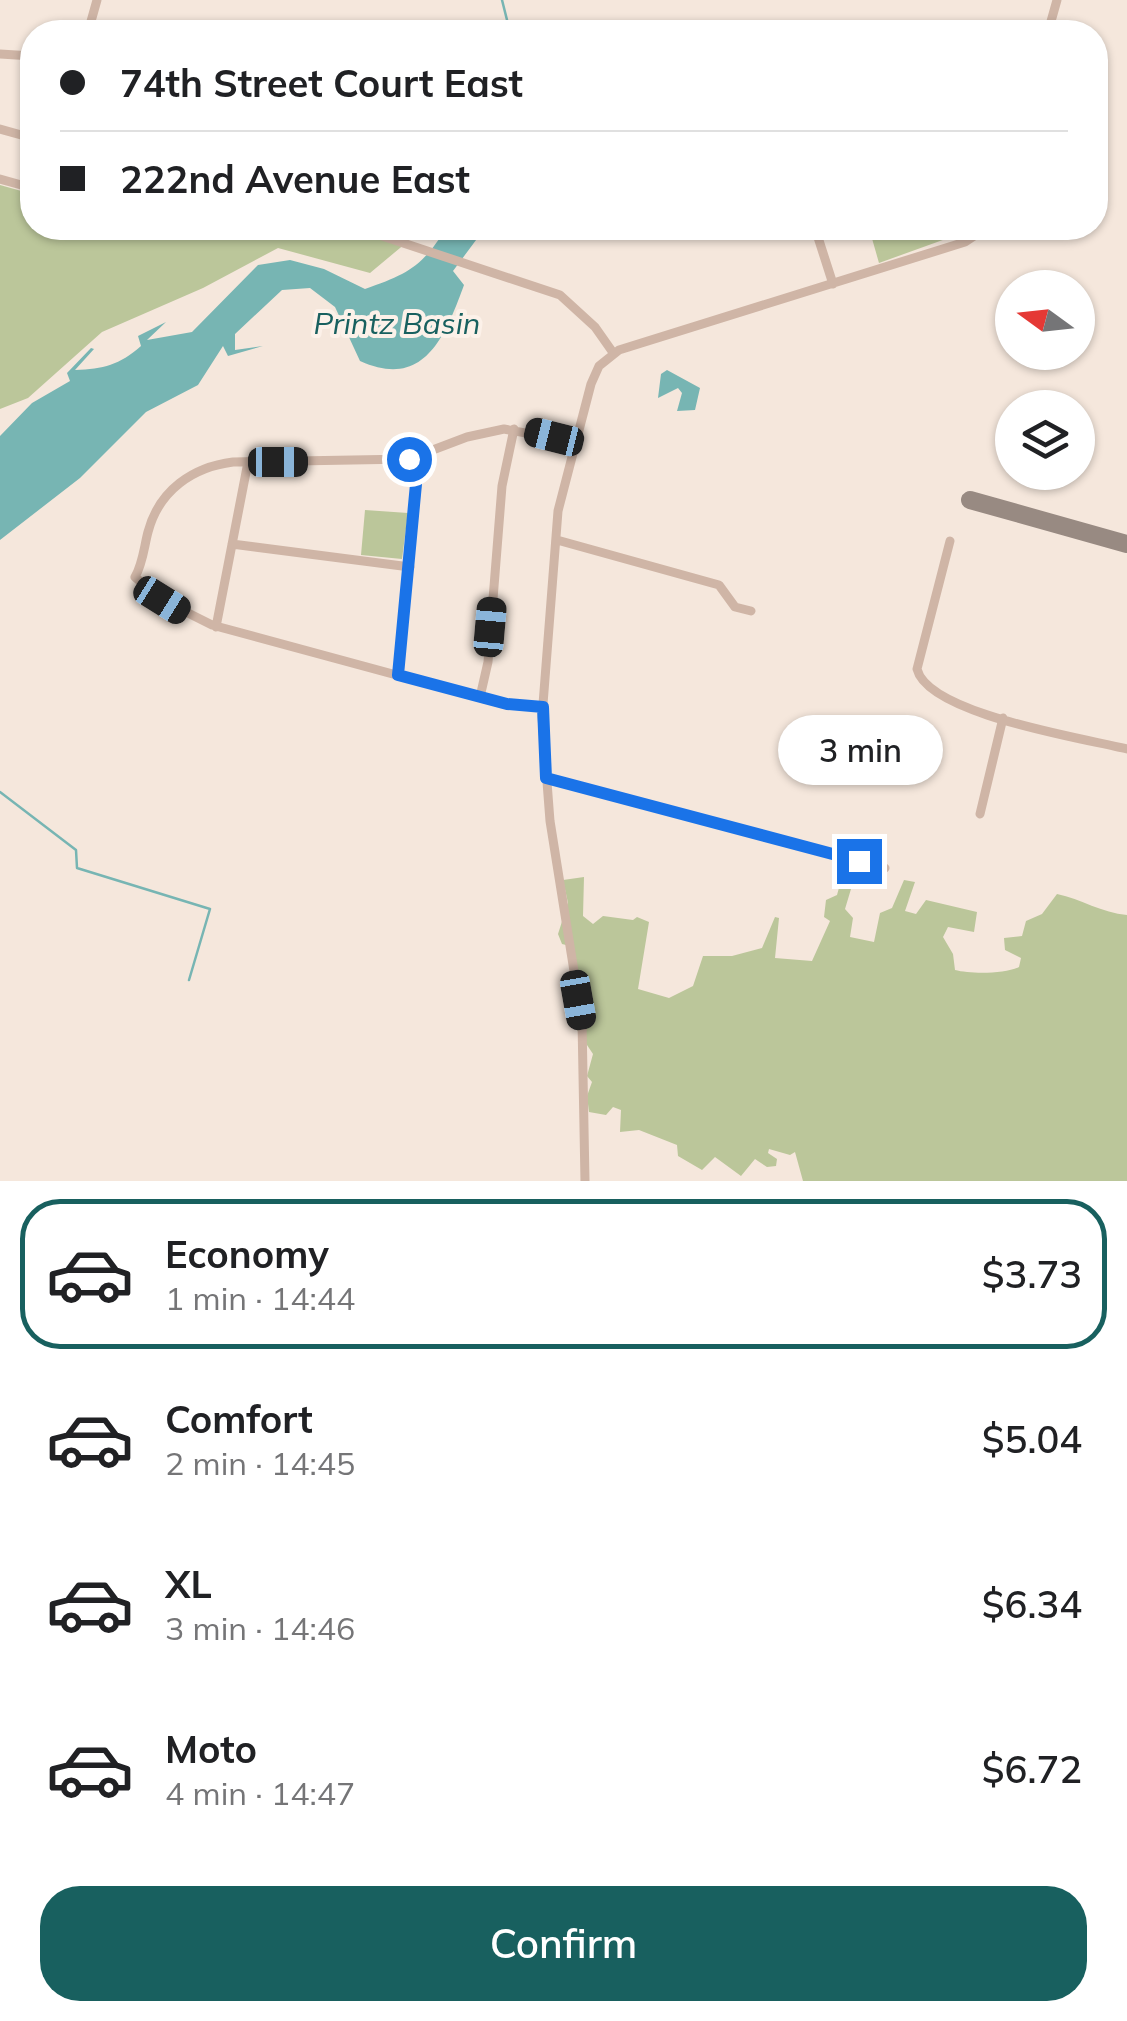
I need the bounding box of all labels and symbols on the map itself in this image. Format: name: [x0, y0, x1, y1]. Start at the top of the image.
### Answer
north arrow: [995, 270, 1095, 370]
water label: Printz Basin: [314, 304, 480, 342]
car: [521, 415, 587, 459]
route start: [387, 437, 432, 482]
car: [248, 447, 308, 477]
car: [129, 571, 195, 629]
car: [472, 596, 508, 658]
callout: 3 min: [776, 716, 942, 786]
route end: [837, 839, 882, 884]
car: [558, 968, 598, 1032]

